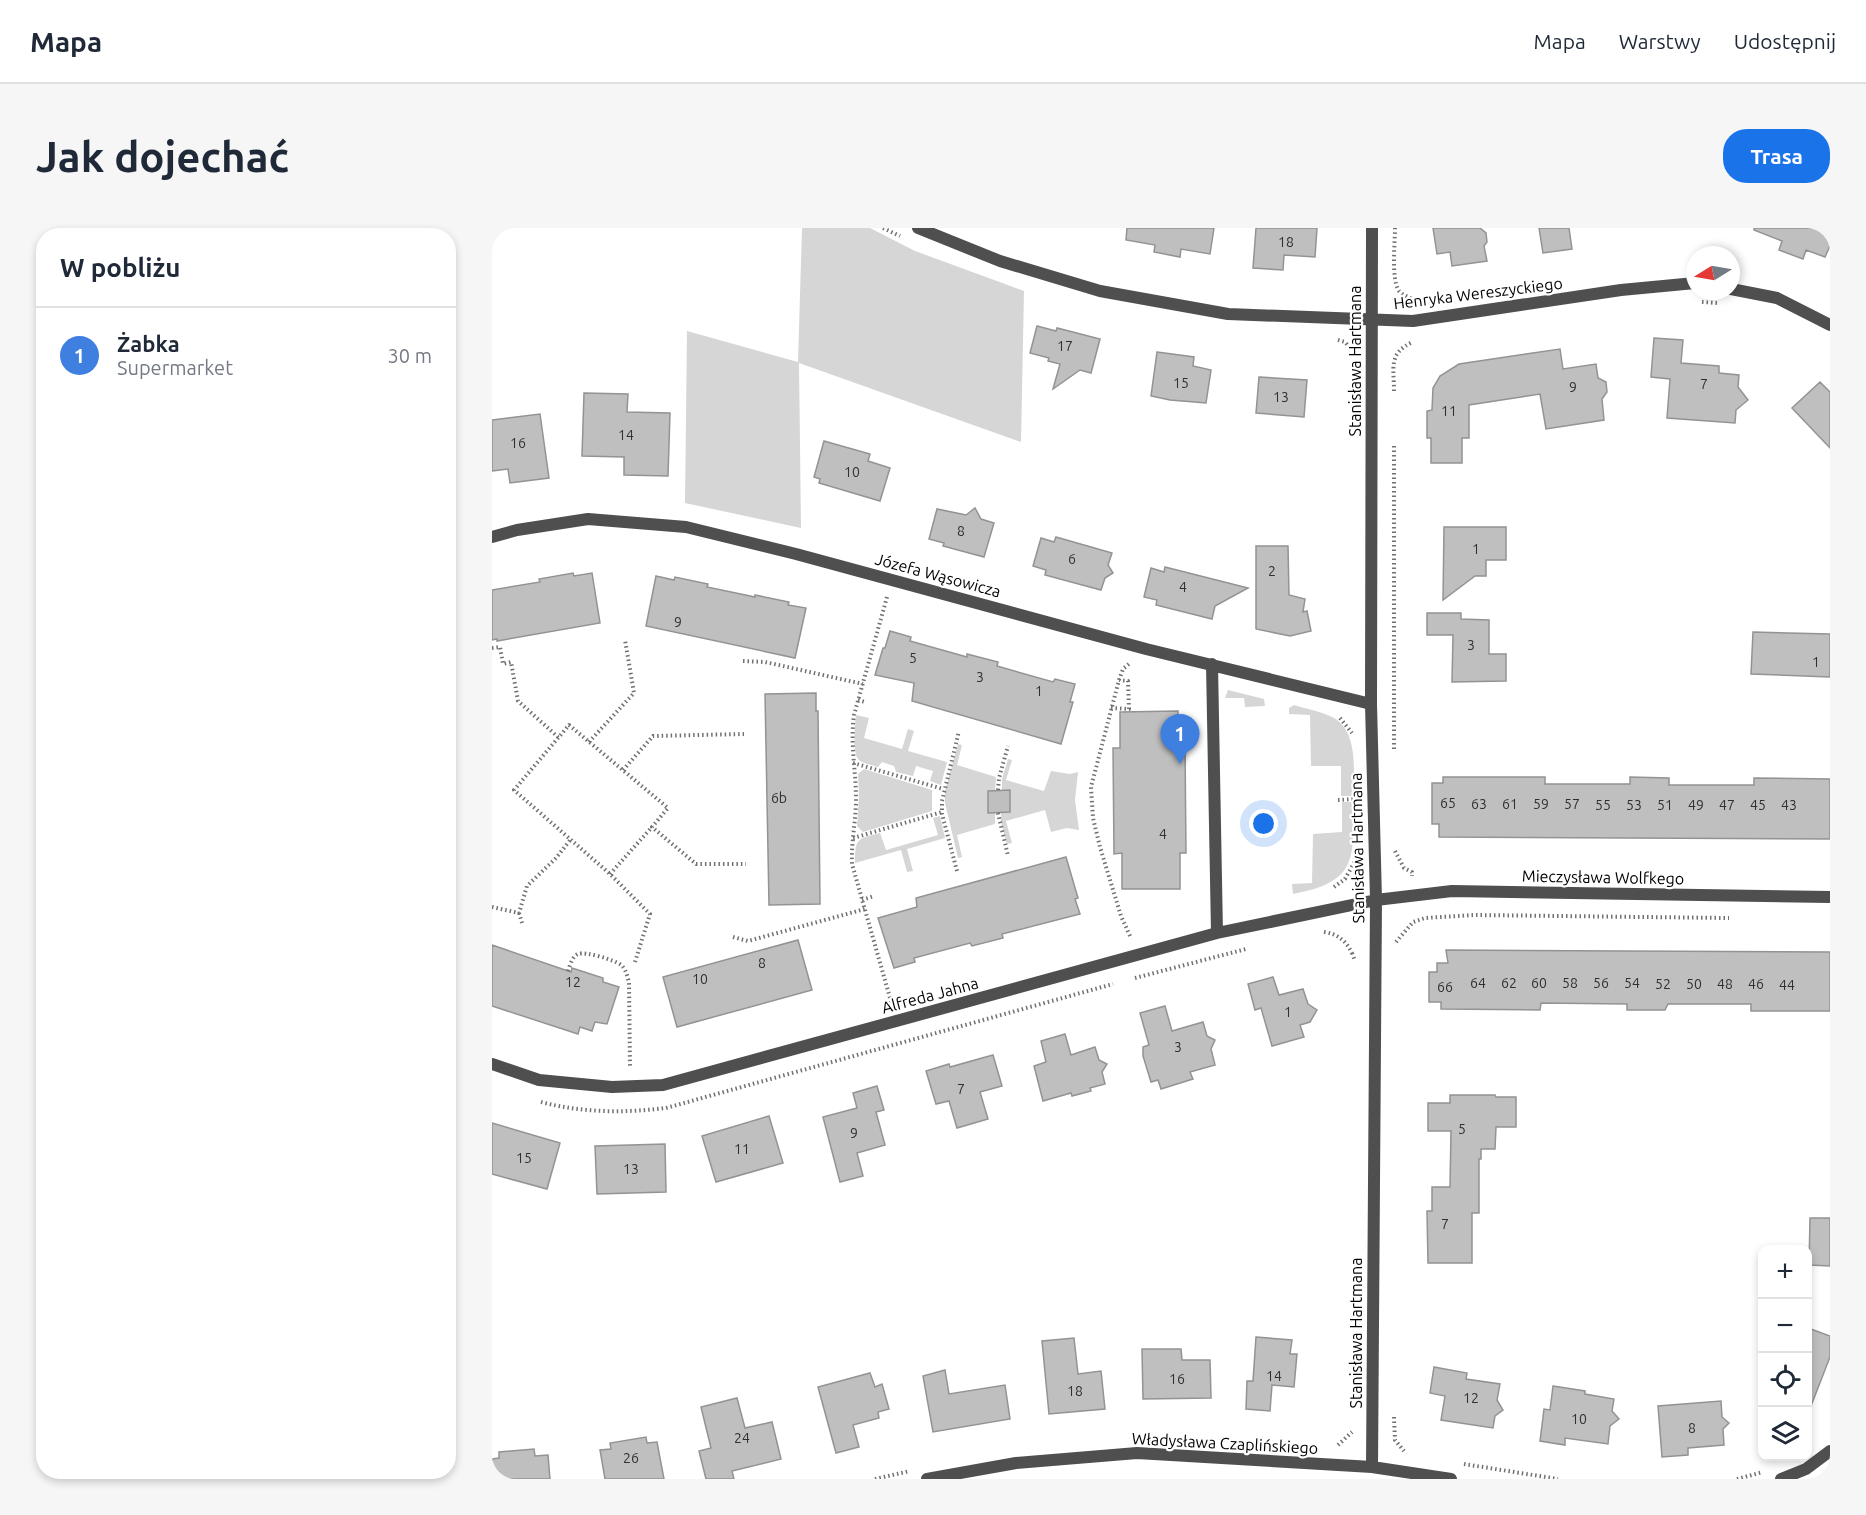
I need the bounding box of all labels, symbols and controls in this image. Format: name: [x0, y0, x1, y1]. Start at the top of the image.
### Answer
text: Mapa: [30, 26, 102, 57]
text: Mapa: [1534, 29, 1586, 53]
text: Warstwy: [1619, 29, 1701, 53]
text: Udostępnij: [1734, 29, 1836, 53]
button: Trasa: [1723, 129, 1830, 183]
text: Jak dojechać: [36, 133, 289, 180]
house number: 18: [1278, 234, 1294, 250]
north arrow: [1686, 246, 1740, 300]
text: W pobliżu: [60, 253, 181, 282]
street label: Henryka Wereszyckiego: [1392, 274, 1564, 312]
street label: Stanisława Hartmana: [1346, 286, 1364, 436]
text: Żabka: [117, 331, 180, 356]
house number: 17: [1057, 338, 1073, 354]
text: 1: [74, 344, 85, 367]
text: 30 m: [388, 344, 432, 367]
text: Supermarket: [117, 356, 233, 379]
house number: 15: [1173, 375, 1189, 391]
house number: 7: [1700, 376, 1708, 392]
house number: 9: [1569, 379, 1577, 395]
house number: 13: [1273, 389, 1289, 405]
house number: 11: [1441, 403, 1457, 419]
house number: 14: [618, 427, 634, 443]
house number: 16: [510, 435, 526, 451]
house number: 10: [844, 464, 860, 480]
house number: 8: [957, 523, 965, 539]
house number: 1: [1472, 541, 1480, 557]
street label: Józefa Wąsowicza: [873, 550, 1003, 600]
house number: 6: [1068, 551, 1076, 567]
house number: 2: [1268, 563, 1276, 579]
house number: 4: [1179, 579, 1187, 595]
house number: 9: [674, 614, 682, 630]
house number: 3: [1467, 637, 1475, 653]
house number: 5: [909, 650, 917, 666]
house number: 1: [1812, 654, 1820, 670]
house number: 3: [976, 669, 984, 685]
house number: 1: [1035, 683, 1043, 699]
pin: 1: [1160, 714, 1200, 764]
street label: Stanisława Hartmana: [1347, 772, 1367, 924]
house number: 6b: [771, 790, 787, 806]
house number: 65: [1440, 795, 1456, 811]
house number: 63: [1471, 796, 1487, 812]
house number: 61: [1502, 796, 1518, 812]
house number: 59: [1533, 796, 1549, 812]
house number: 57: [1564, 796, 1580, 812]
house number: 55: [1595, 797, 1611, 813]
house number: 53: [1626, 797, 1642, 813]
house number: 51: [1657, 797, 1673, 813]
house number: 49: [1688, 797, 1704, 813]
house number: 47: [1719, 797, 1735, 813]
house number: 45: [1750, 797, 1766, 813]
house number: 43: [1781, 797, 1797, 813]
your location: [1249, 809, 1278, 838]
house number: 4: [1159, 826, 1167, 842]
street label: Mieczysława Wolfkego: [1522, 867, 1684, 887]
house number: 8: [758, 955, 766, 971]
house number: 10: [692, 971, 708, 987]
street label: Alfreda Jahna: [880, 973, 980, 1017]
house number: 12: [565, 974, 581, 990]
house number: 64: [1470, 975, 1486, 991]
house number: 62: [1501, 975, 1517, 991]
house number: 60: [1531, 975, 1547, 991]
house number: 58: [1562, 975, 1578, 991]
house number: 56: [1593, 975, 1609, 991]
house number: 54: [1624, 975, 1640, 991]
house number: 52: [1655, 976, 1671, 992]
house number: 50: [1686, 976, 1702, 992]
house number: 48: [1717, 976, 1733, 992]
house number: 46: [1748, 976, 1764, 992]
house number: 44: [1779, 977, 1795, 993]
house number: 66: [1437, 979, 1453, 995]
house number: 1: [1284, 1004, 1292, 1020]
house number: 3: [1174, 1039, 1182, 1055]
house number: 7: [957, 1081, 965, 1097]
house number: 5: [1458, 1121, 1466, 1137]
house number: 9: [850, 1125, 858, 1141]
house number: 11: [734, 1141, 750, 1157]
house number: 15: [516, 1150, 532, 1166]
house number: 13: [623, 1161, 639, 1177]
house number: 7: [1441, 1216, 1449, 1232]
map controls: [1758, 1245, 1812, 1461]
button: +: [1758, 1245, 1812, 1299]
street label: Stanisława Hartmana: [1347, 1258, 1365, 1408]
button: −: [1758, 1299, 1812, 1353]
button: locate: [1758, 1353, 1812, 1407]
house number: 14: [1266, 1368, 1282, 1384]
house number: 16: [1169, 1371, 1185, 1387]
house number: 18: [1067, 1383, 1083, 1399]
house number: 12: [1463, 1390, 1479, 1406]
button: layers: [1758, 1407, 1812, 1461]
house number: 10: [1571, 1411, 1587, 1427]
house number: 8: [1688, 1420, 1696, 1436]
street label: Władysława Czaplińskiego: [1131, 1429, 1319, 1457]
house number: 24: [734, 1430, 750, 1446]
house number: 26: [623, 1450, 639, 1466]

